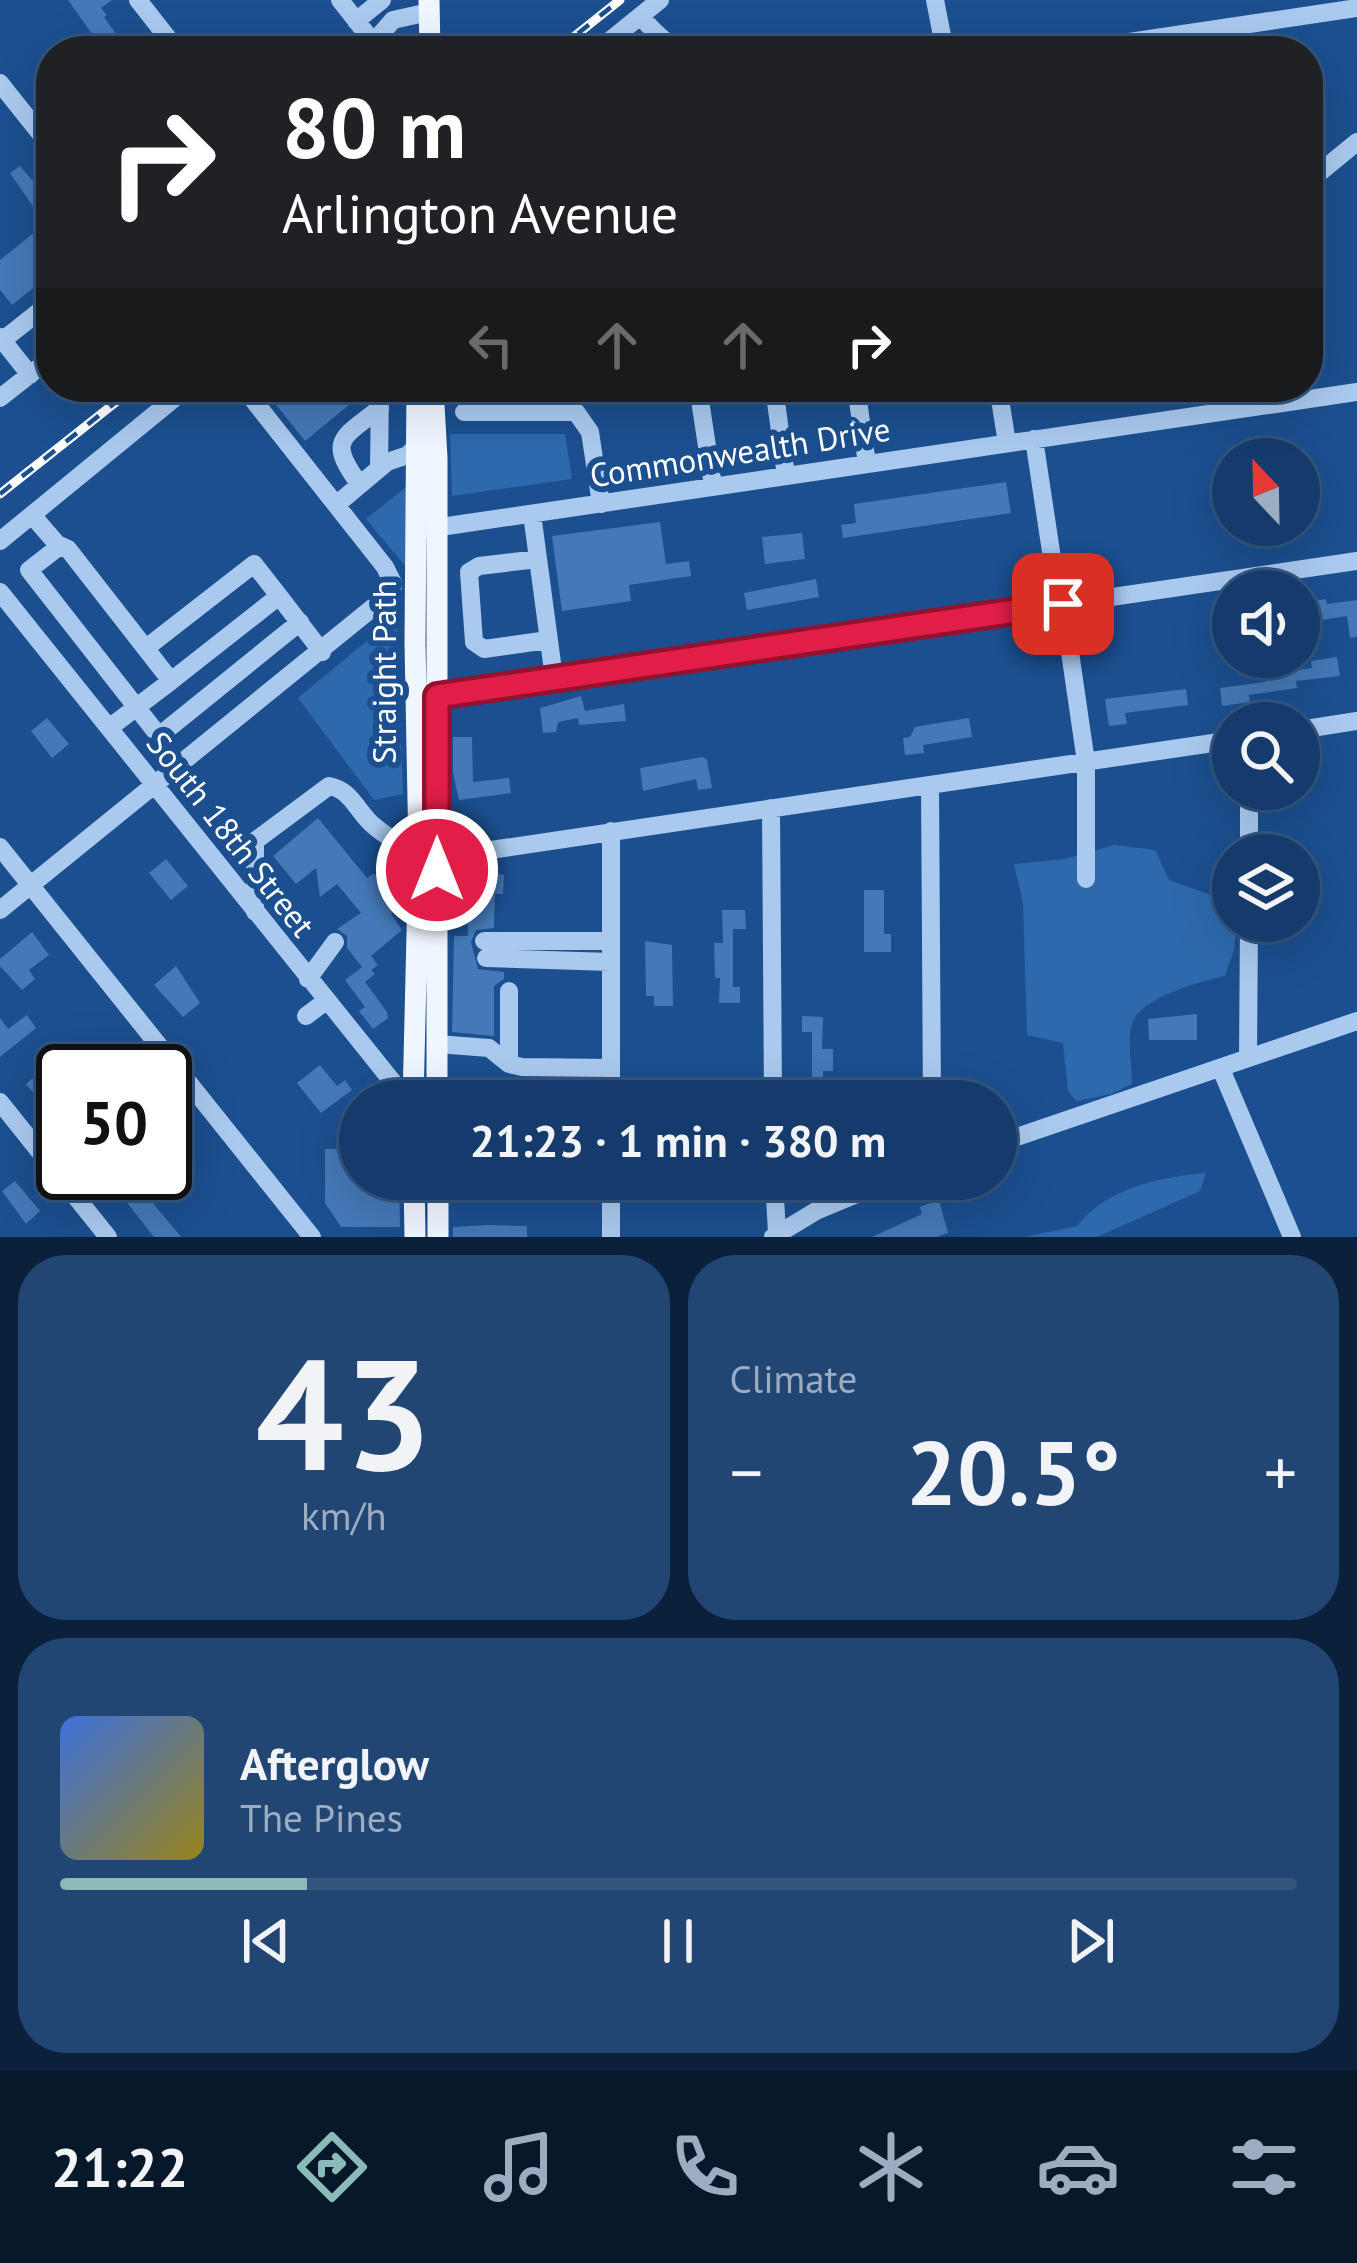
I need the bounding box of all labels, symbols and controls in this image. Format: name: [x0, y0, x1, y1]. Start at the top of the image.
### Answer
text: 80 m: [282, 72, 466, 181]
icon: right: [84, 84, 240, 240]
text: Arlington Avenue: [282, 178, 678, 248]
icon: left: [458, 312, 524, 378]
icon: ahead: [584, 312, 650, 378]
icon: ahead: [710, 312, 776, 378]
icon: right: [836, 312, 902, 378]
street label: Commonwealth Drive: [587, 407, 893, 496]
north arrow: [1212, 438, 1320, 546]
map controls: [1212, 438, 1320, 942]
pin: [1012, 553, 1114, 655]
button: sound: [1212, 570, 1320, 678]
icon: arrive: [1030, 571, 1096, 637]
street label: Straight Path: [362, 580, 405, 764]
button: search: [1212, 702, 1320, 810]
street label: South 18th Street: [138, 722, 325, 945]
position arrow: [374, 807, 500, 933]
button: layers: [1212, 834, 1320, 942]
speed limit sign: 50: [36, 1044, 192, 1200]
text: 21:23 · 1 min · 380 m: [470, 1111, 886, 1169]
text: 43: [255, 1311, 432, 1513]
text: Climate: [730, 1353, 857, 1404]
text: 20.5°: [906, 1413, 1121, 1530]
text: −: [730, 1429, 763, 1514]
text: +: [1264, 1429, 1297, 1514]
text: km/h: [301, 1490, 387, 1541]
text: Afterglow: [240, 1734, 429, 1792]
text: The Pines: [240, 1792, 403, 1843]
icon: previous: [233, 1908, 299, 1974]
icon: pause: [645, 1908, 711, 1974]
icon: next: [1058, 1908, 1124, 1974]
icon: directions: [290, 2125, 374, 2209]
icon: music: [477, 2125, 561, 2209]
icon: phone: [663, 2125, 747, 2209]
icon: climate: [849, 2125, 933, 2209]
icon: car: [1036, 2125, 1120, 2209]
icon: filters: [1222, 2125, 1306, 2209]
text: 21:22: [51, 2132, 188, 2202]

